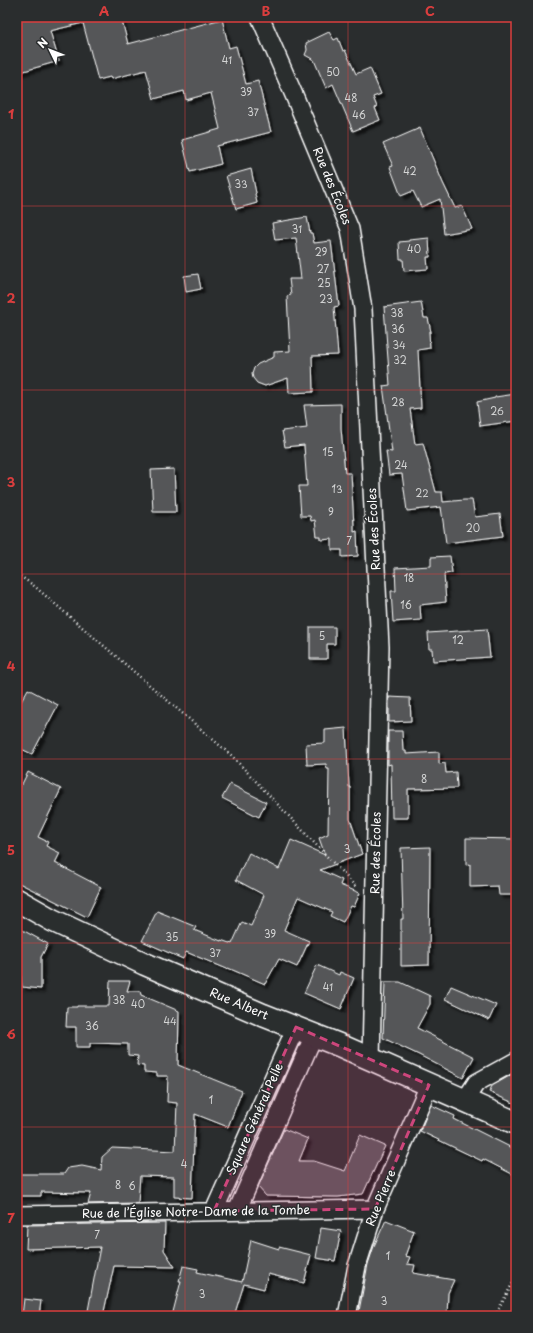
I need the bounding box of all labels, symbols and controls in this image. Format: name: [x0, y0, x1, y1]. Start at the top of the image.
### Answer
text: A: [99, 1, 109, 20]
text: B: [262, 1, 271, 20]
text: C: [425, 1, 435, 20]
north arrow: [30, 30, 70, 70]
text: N: [33, 34, 52, 52]
house number: 41: [222, 52, 232, 67]
house number: 50: [326, 64, 340, 79]
house number: 39: [240, 84, 252, 99]
house number: 48: [345, 90, 357, 105]
text: 1: [8, 104, 14, 123]
house number: 37: [247, 104, 260, 119]
house number: 46: [352, 107, 366, 122]
street label: Rue des Écoles: [309, 144, 357, 228]
house number: 42: [403, 163, 417, 178]
house number: 33: [234, 176, 248, 191]
house number: 31: [292, 221, 302, 236]
house number: 40: [407, 241, 421, 256]
house number: 29: [315, 244, 328, 259]
house number: 27: [317, 261, 330, 276]
house number: 25: [317, 275, 331, 290]
text: 2: [6, 288, 16, 307]
house number: 23: [319, 291, 333, 306]
house number: 38: [391, 305, 403, 320]
house number: 36: [391, 321, 405, 336]
house number: 34: [392, 337, 406, 352]
house number: 32: [393, 352, 407, 367]
house number: 28: [391, 394, 405, 409]
house number: 26: [490, 403, 504, 418]
house number: 15: [323, 444, 333, 459]
house number: 24: [394, 457, 408, 472]
text: 3: [7, 472, 16, 491]
house number: 13: [331, 481, 343, 496]
house number: 22: [415, 485, 429, 500]
street label: Rue des Écoles: [362, 487, 384, 571]
house number: 9: [328, 504, 334, 519]
house number: 20: [466, 520, 480, 535]
house number: 7: [346, 533, 352, 548]
house number: 18: [404, 570, 414, 585]
house number: 16: [400, 597, 412, 612]
house number: 5: [319, 628, 325, 643]
house number: 12: [452, 632, 464, 647]
text: 4: [7, 656, 16, 675]
house number: 8: [421, 771, 427, 786]
street label: Rue des Écoles: [365, 811, 385, 894]
text: 5: [7, 840, 15, 859]
house number: 3: [344, 841, 350, 856]
house number: 39: [264, 926, 276, 941]
house number: 35: [166, 929, 178, 944]
house number: 37: [209, 945, 222, 960]
house number: 41: [323, 979, 333, 994]
street label: Rue Albert: [207, 983, 272, 1024]
house number: 38: [113, 992, 125, 1007]
house number: 40: [131, 996, 145, 1011]
house number: 44: [163, 1013, 177, 1028]
house number: 36: [85, 1018, 99, 1033]
text: 6: [6, 1024, 16, 1043]
street label: Square Général Pelle: [221, 1059, 287, 1177]
house number: 1: [209, 1092, 213, 1107]
house number: 4: [181, 1156, 188, 1171]
street label: Rue Pierre: [361, 1167, 400, 1229]
house number: 8: [115, 1177, 121, 1192]
house number: 6: [128, 1178, 136, 1193]
street label: Rue de l’Église Notre-Dame de la Tombe: [82, 1200, 311, 1222]
text: 7: [7, 1208, 15, 1227]
house number: 7: [94, 1227, 100, 1242]
house number: 1: [386, 1248, 390, 1263]
house number: 3: [199, 1286, 205, 1301]
house number: 3: [381, 1293, 387, 1308]

